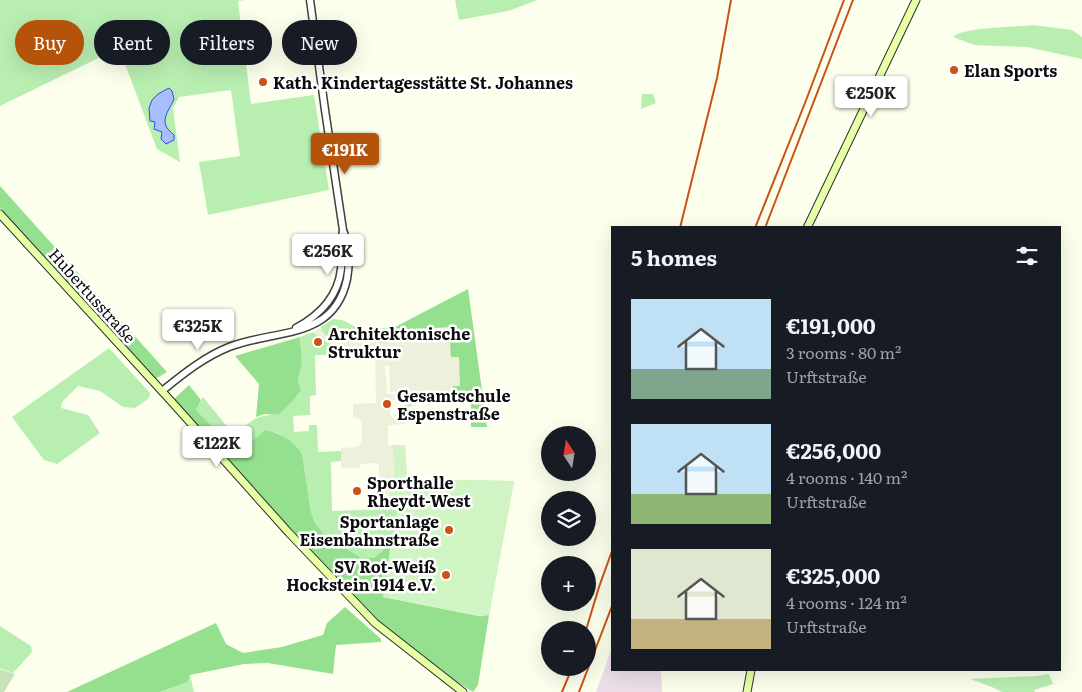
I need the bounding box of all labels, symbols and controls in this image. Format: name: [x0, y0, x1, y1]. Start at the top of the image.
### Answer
chip: Buy: [15, 20, 84, 65]
chip: Rent: [94, 20, 170, 65]
chip: Filters: [180, 20, 272, 65]
chip: New: [282, 20, 357, 65]
place label: Elan Sports: [964, 58, 1057, 82]
marker: Elan Sports: [948, 64, 960, 76]
place label: Kath. Kindertagesstätte St. Johannes: [273, 70, 573, 94]
marker: Kath. Kindertagesstätte St. Johannes: [257, 76, 269, 88]
pin: €250K: [836, 76, 906, 118]
text: €250K: [846, 80, 896, 104]
pin: €191K: [310, 132, 380, 175]
text: €191K: [322, 137, 368, 161]
pin: €256K: [293, 234, 363, 276]
text: €256K: [303, 238, 353, 262]
text: 5 homes: [631, 241, 717, 272]
street label: Hubertusstraße: [44, 242, 142, 348]
icon: filters: [1013, 242, 1041, 270]
pin: €325K: [163, 308, 233, 351]
text: €191,000: [786, 309, 876, 340]
text: €325K: [173, 313, 223, 337]
icon: home: [671, 319, 731, 379]
place label: Architektonische Struktur: [328, 321, 470, 363]
marker: Architektonische Struktur: [312, 336, 324, 348]
text: 3 rooms · 80 m²: [786, 340, 901, 364]
text: Urftstraße: [786, 364, 867, 388]
place label: Gesamtschule Espenstraße: [397, 383, 510, 425]
marker: Gesamtschule Espenstraße: [381, 398, 393, 410]
pin: €122K: [182, 426, 252, 468]
north arrow: [541, 426, 596, 481]
map controls: [541, 426, 596, 676]
text: €122K: [193, 430, 241, 454]
text: €256,000: [786, 434, 881, 465]
icon: home: [671, 444, 731, 504]
text: 4 rooms · 140 m²: [786, 465, 907, 489]
place label: Sporthalle Rheydt-West: [367, 470, 470, 512]
marker: Sporthalle Rheydt-West: [351, 485, 363, 497]
text: Urftstraße: [786, 489, 867, 513]
button: layers: [541, 491, 596, 546]
place label: Sportanlage Eisenbahnstraße: [300, 509, 439, 551]
marker: Sportanlage Eisenbahnstraße: [443, 524, 455, 536]
place label: SV Rot-Weiß Hockstein 1914 e.V.: [286, 554, 436, 596]
button: +: [541, 556, 596, 611]
text: €325,000: [786, 559, 880, 590]
marker: SV Rot-Weiß Hockstein 1914 e.V.: [440, 569, 452, 581]
icon: home: [671, 569, 731, 629]
text: 4 rooms · 124 m²: [786, 590, 907, 614]
text: Urftstraße: [786, 614, 867, 638]
button: −: [541, 621, 596, 676]

